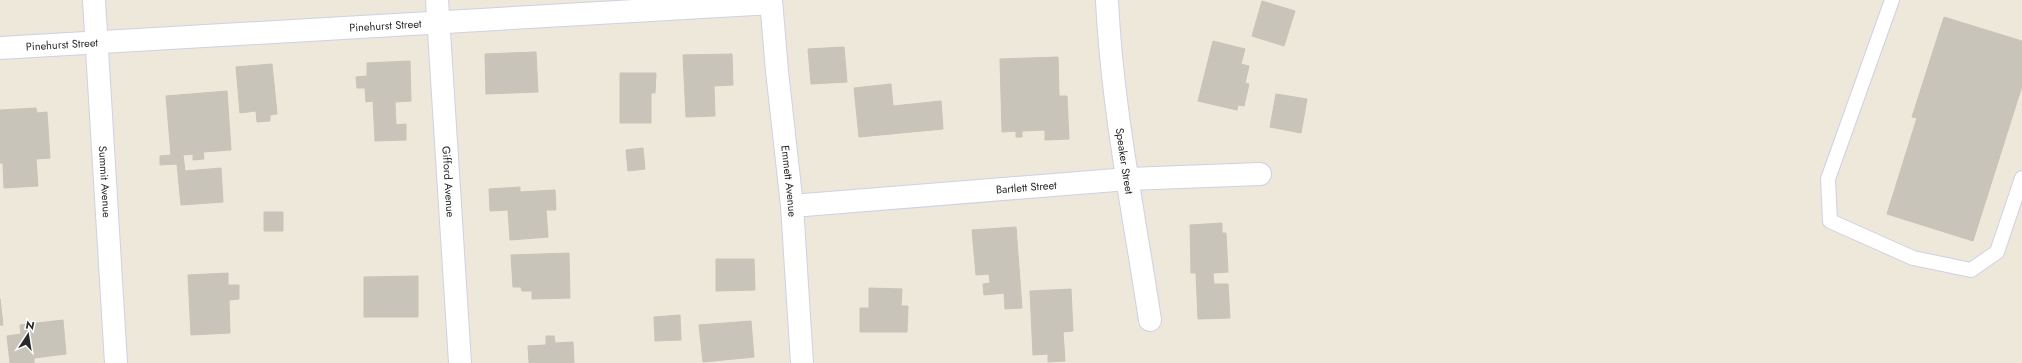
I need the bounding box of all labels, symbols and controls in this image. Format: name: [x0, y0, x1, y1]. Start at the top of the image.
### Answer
street label: Pinehurst Street: [349, 15, 422, 36]
street label: Pinehurst Street: [25, 34, 99, 54]
street label: Speaker Street: [1112, 127, 1138, 196]
street label: Emmett Avenue: [777, 144, 801, 218]
street label: Summit Avenue: [95, 145, 115, 218]
street label: Gifford Avenue: [438, 145, 459, 218]
street label: Bartlett Street: [995, 177, 1058, 198]
north arrow: [8, 315, 48, 355]
text: N: [24, 316, 36, 334]

